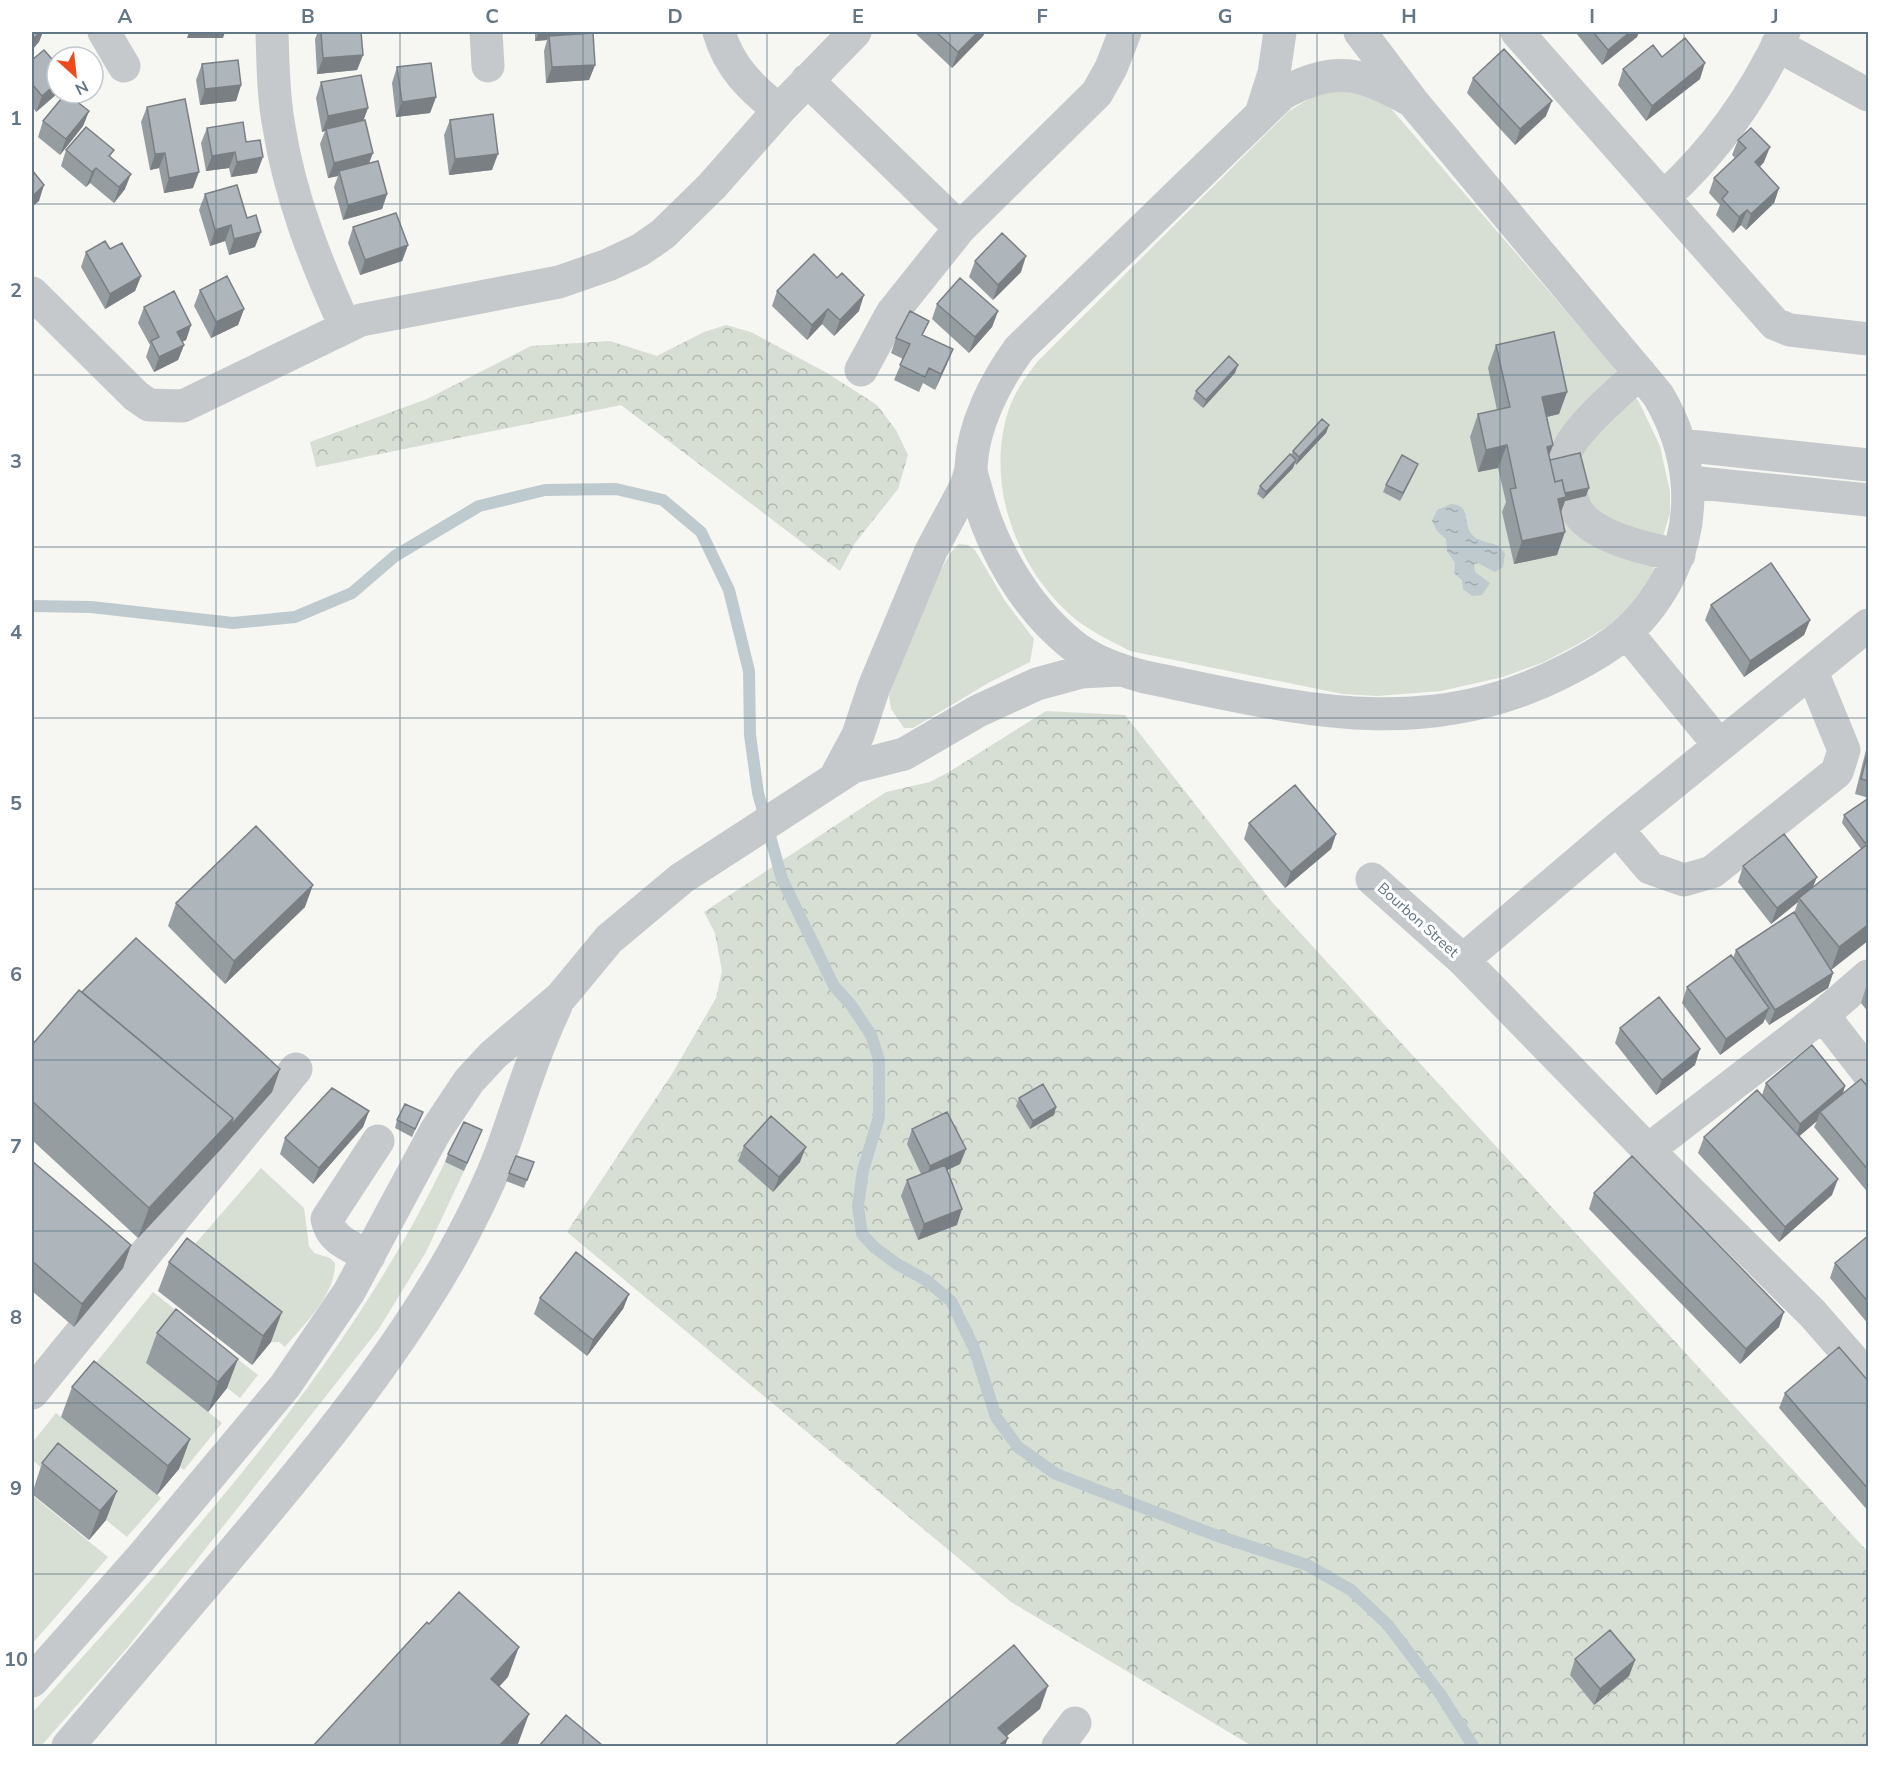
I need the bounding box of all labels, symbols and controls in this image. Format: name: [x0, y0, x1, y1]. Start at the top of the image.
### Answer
text: A: [118, 3, 133, 30]
text: B: [301, 3, 315, 30]
text: C: [485, 3, 499, 30]
text: D: [667, 3, 683, 30]
text: E: [852, 3, 864, 30]
text: F: [1036, 3, 1048, 30]
text: G: [1218, 3, 1232, 30]
text: H: [1401, 3, 1417, 30]
text: I: [1589, 3, 1595, 30]
text: J: [1770, 3, 1779, 30]
north arrow: [45, 45, 105, 105]
text: N: [71, 75, 92, 100]
text: 1: [10, 105, 22, 132]
text: 2: [10, 277, 22, 304]
text: 3: [10, 448, 22, 475]
text: 4: [10, 619, 22, 646]
text: 5: [10, 790, 22, 817]
street label: Bourbon Street: [1373, 878, 1463, 962]
text: 6: [10, 961, 22, 988]
text: 7: [10, 1133, 22, 1160]
text: 8: [10, 1304, 22, 1331]
text: 9: [10, 1475, 22, 1502]
text: 10: [4, 1646, 28, 1673]

